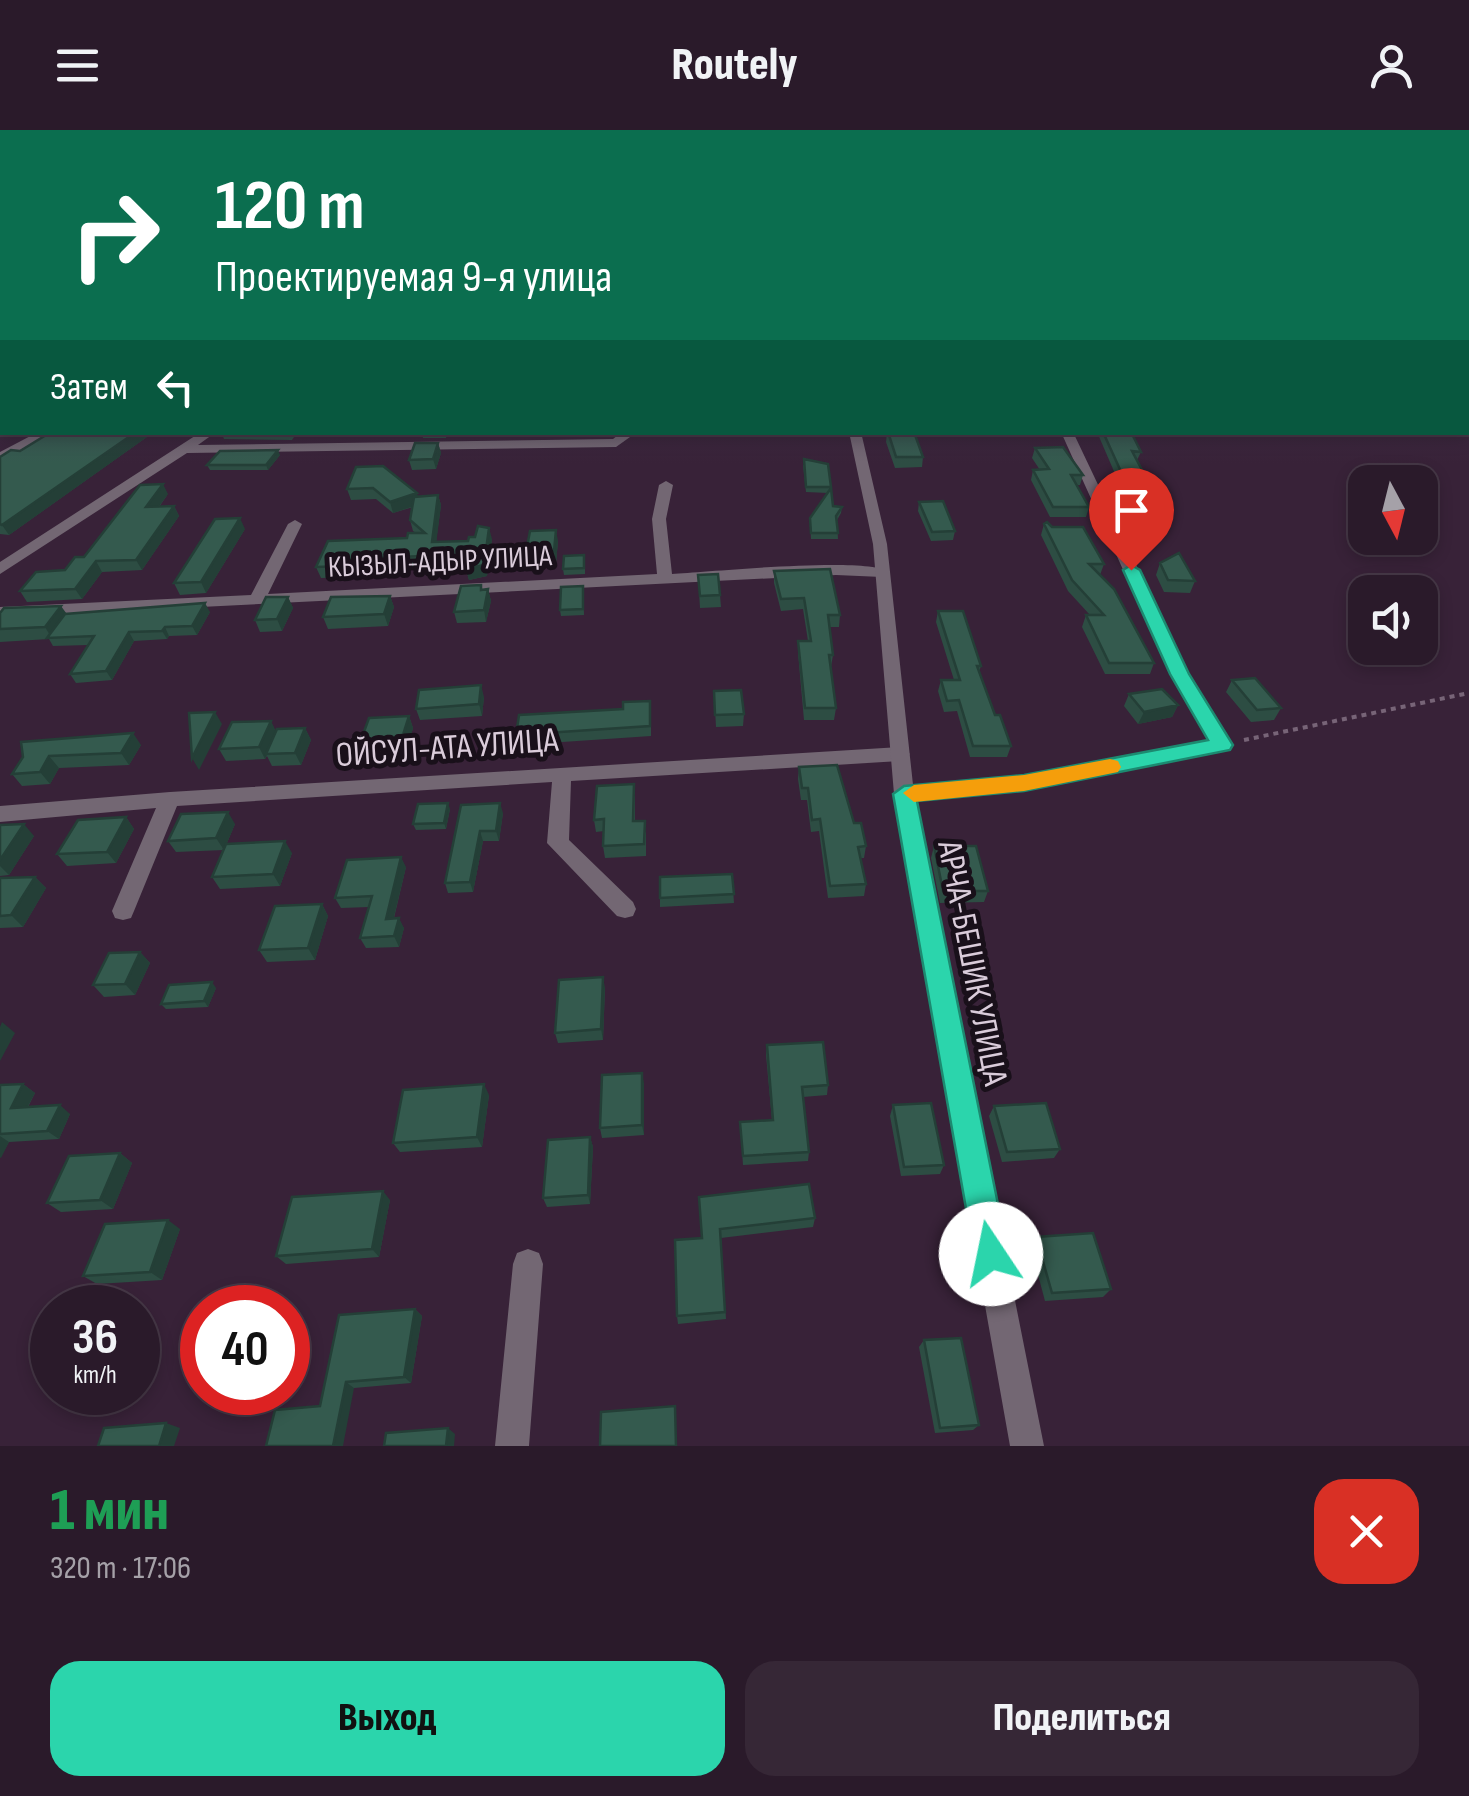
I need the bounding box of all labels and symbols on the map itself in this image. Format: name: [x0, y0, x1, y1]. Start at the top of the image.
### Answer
north arrow: [1348, 465, 1438, 555]
pin: [1089, 468, 1174, 571]
street label: КЫЗЫЛ-АДЫР УЛИЦА: [327, 538, 553, 586]
street label: ОЙСУЛ-АТА УЛИЦА: [334, 719, 561, 777]
street label: АРЧА-БЕШИК УЛИЦА: [927, 836, 1017, 1090]
position arrow: [939, 1202, 1043, 1306]
speed limit sign: 40: [180, 1285, 310, 1415]

